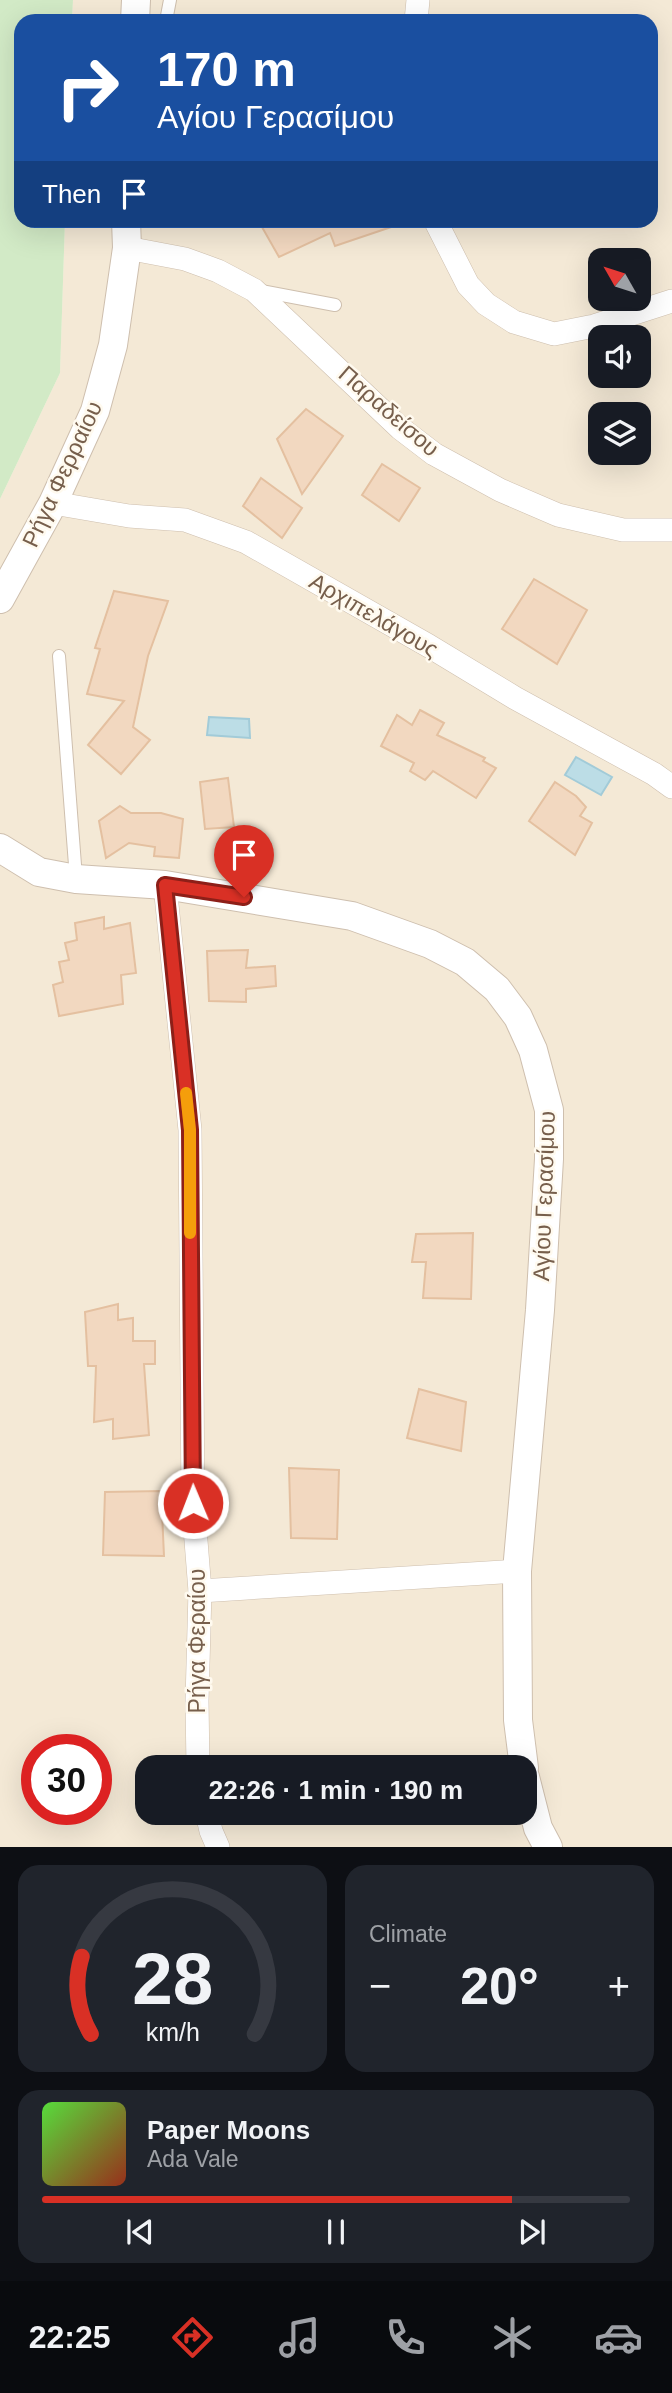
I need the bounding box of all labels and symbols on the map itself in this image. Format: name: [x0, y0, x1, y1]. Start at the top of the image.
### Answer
north arrow: [588, 248, 651, 312]
street label: Παραδείσου: [334, 361, 444, 461]
street label: Ρήγα Φερραίου: [17, 397, 107, 551]
street label: Αρχιπελάγους: [305, 568, 443, 662]
pin: [214, 825, 274, 897]
street label: Αγίου Γερασίμου: [528, 1110, 560, 1282]
position arrow: [156, 1466, 230, 1540]
street label: Ρήγα Φεραίου: [184, 1569, 210, 1713]
speed limit sign: 30: [21, 1734, 112, 1825]

